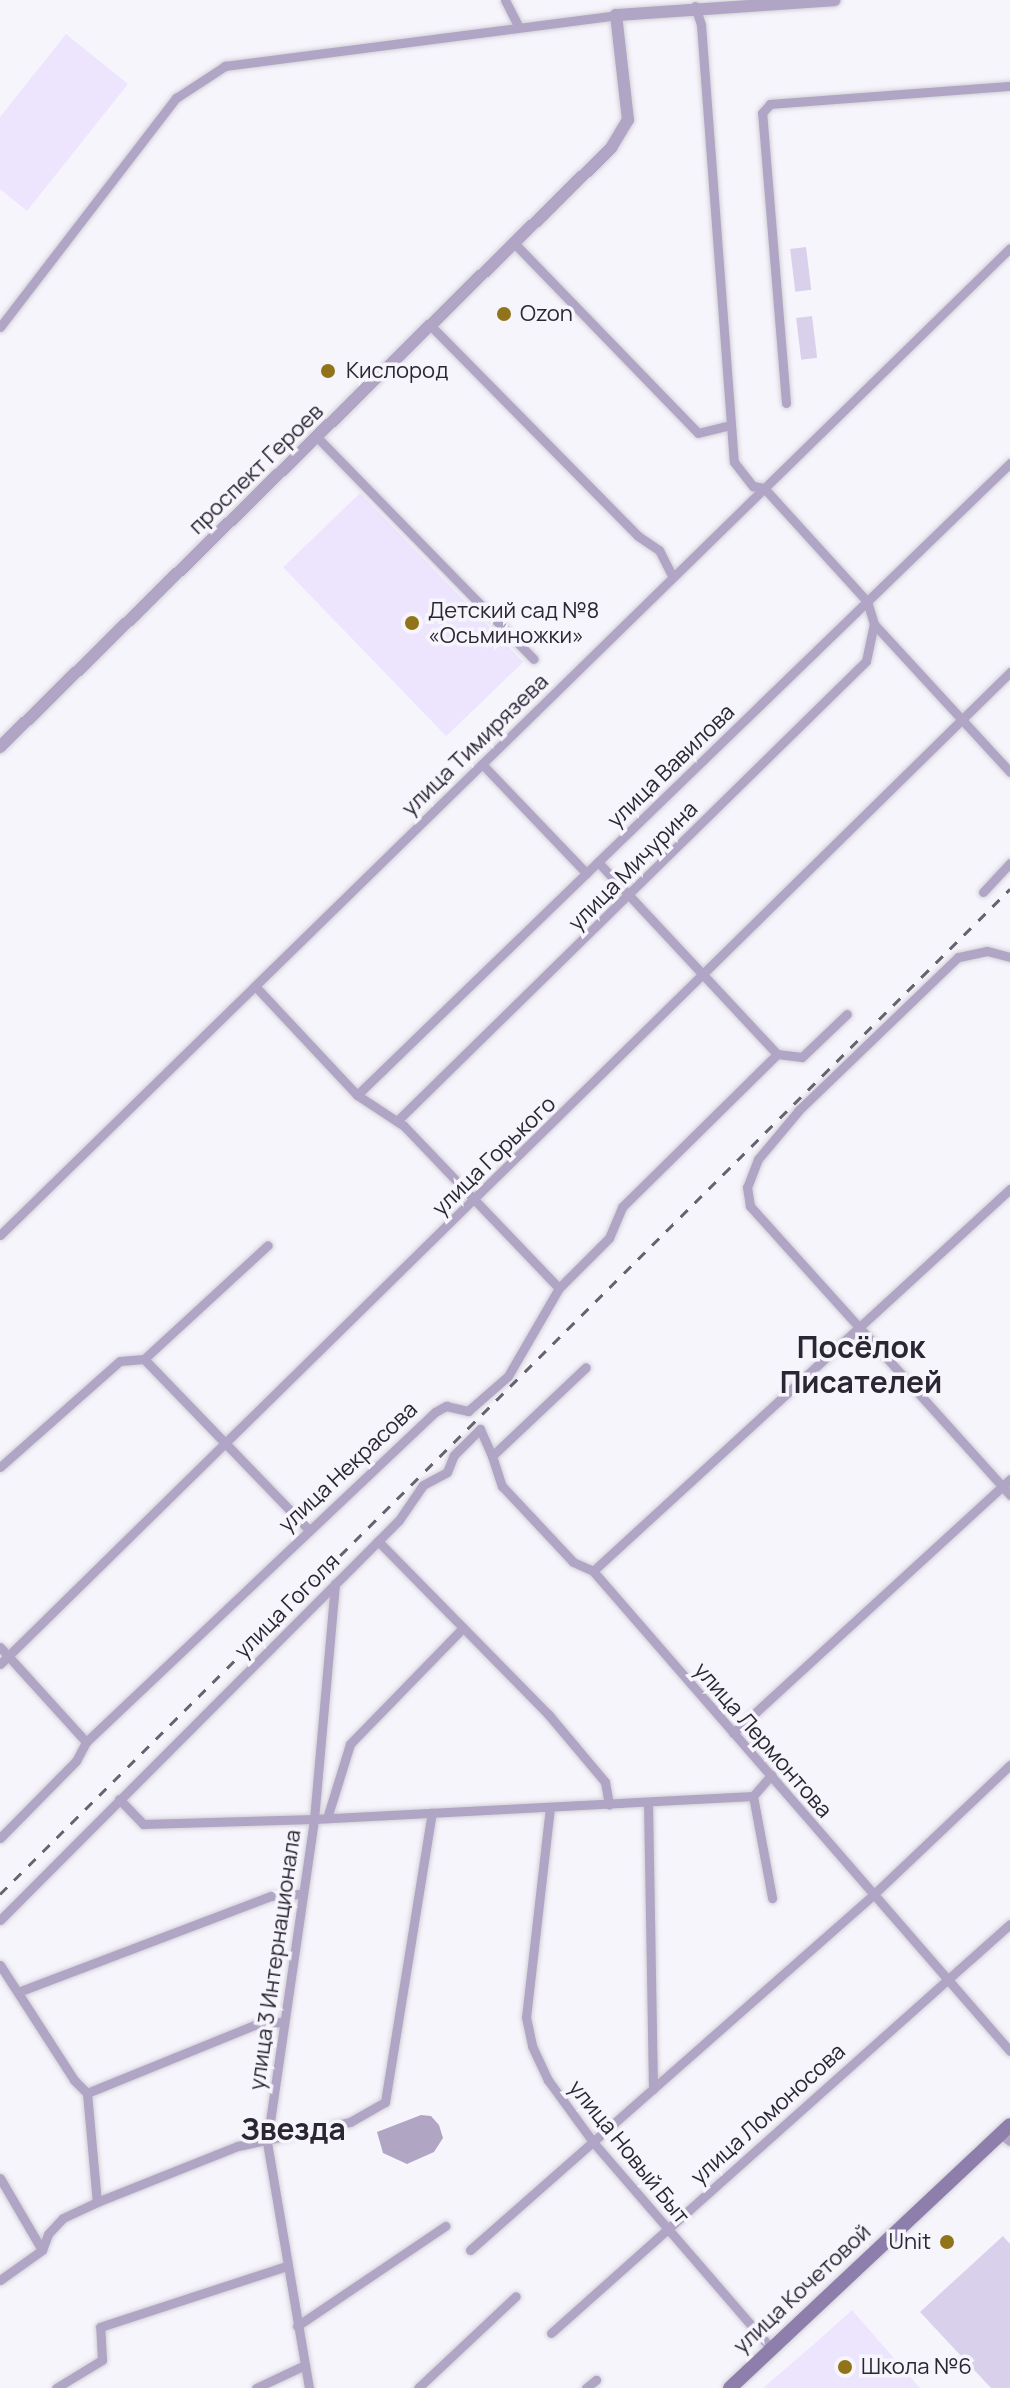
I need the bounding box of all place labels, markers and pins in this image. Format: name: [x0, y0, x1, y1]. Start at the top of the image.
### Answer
place label: Ozon: [520, 301, 573, 327]
marker: Ozon: [495, 305, 513, 323]
place label: Кислород: [346, 358, 448, 384]
marker: Кислород: [317, 360, 339, 382]
place label: Детский сад №8 «Осьминожки»: [428, 597, 599, 648]
marker: Детский сад №8 «Осьминожки»: [403, 614, 421, 632]
place label: Unit: [889, 2229, 931, 2255]
marker: Unit: [938, 2233, 956, 2251]
place label: Школа №6: [861, 2354, 972, 2380]
marker: Школа №6: [836, 2358, 854, 2376]

